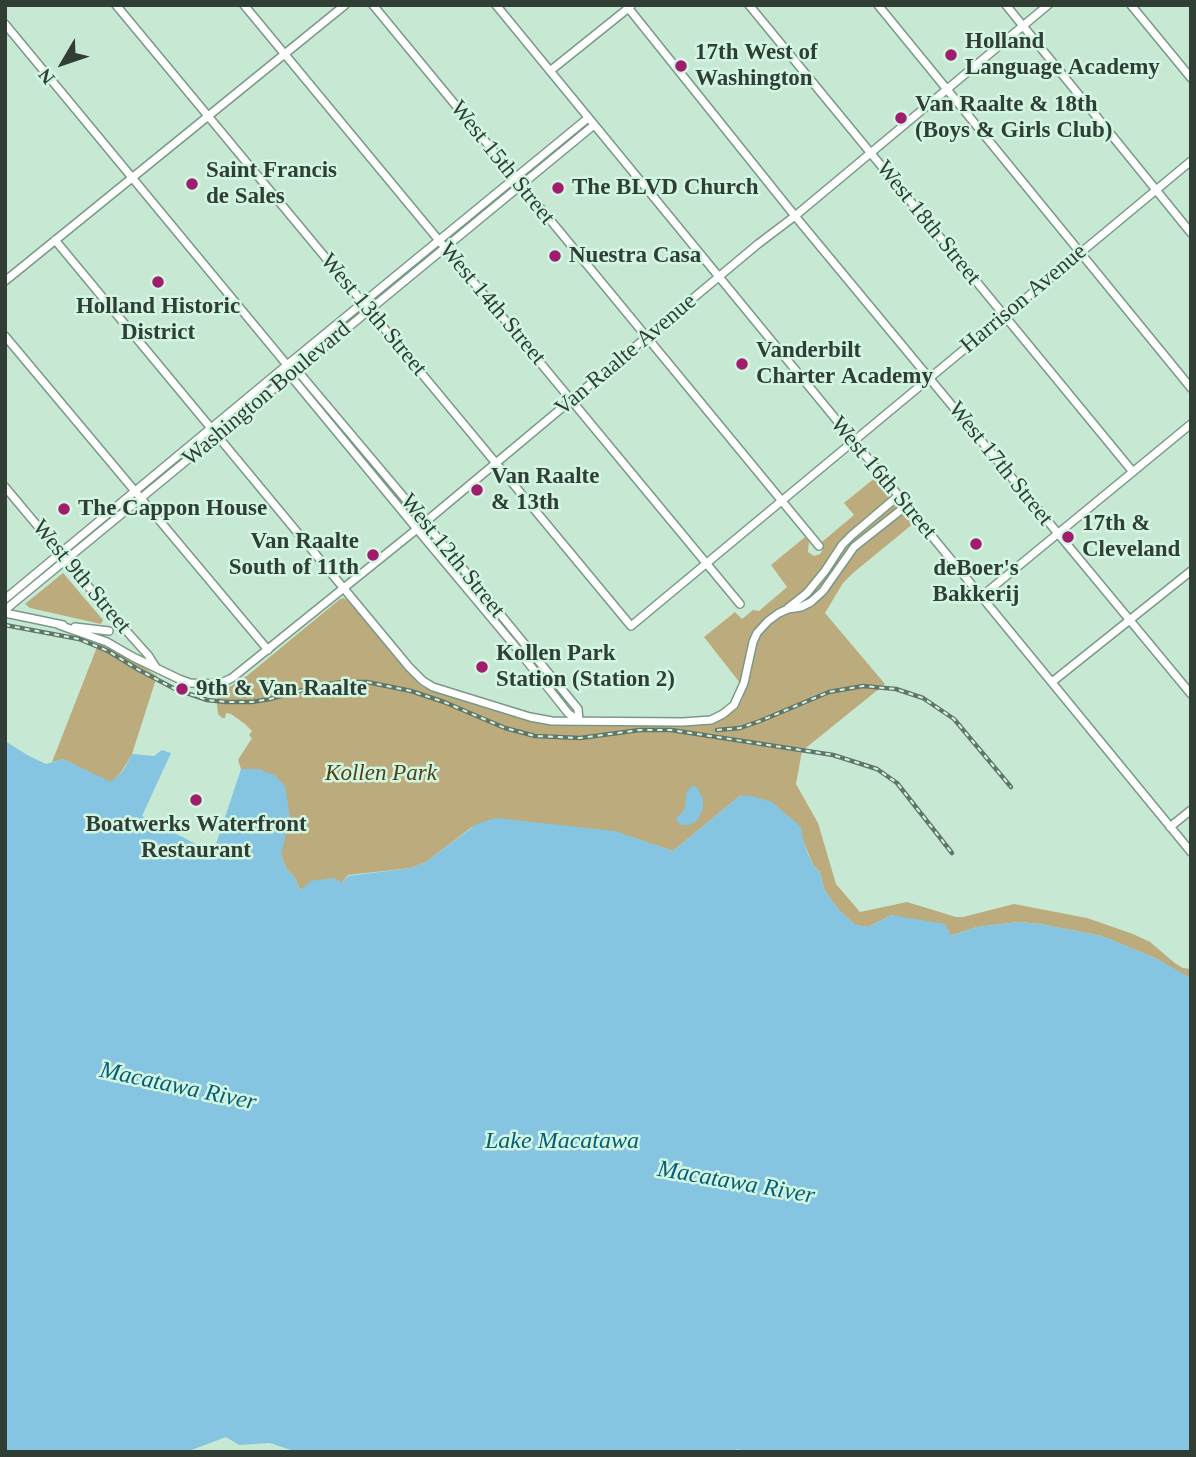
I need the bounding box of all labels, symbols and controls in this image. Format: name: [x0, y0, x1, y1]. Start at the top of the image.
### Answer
north arrow: [28, 28, 98, 98]
place label: Holland Language Academy: [965, 28, 1160, 82]
place label: 17th West of Washington: [695, 39, 818, 93]
marker: Holland Language Academy: [943, 47, 959, 63]
marker: 17th West of Washington: [673, 58, 689, 74]
text: N: [34, 65, 59, 88]
place label: Van Raalte & 18th (Boys & Girls Club): [915, 91, 1112, 145]
street label: West 15th Street: [444, 95, 560, 231]
marker: Van Raalte & 18th (Boys & Girls Club): [893, 110, 909, 126]
street label: West 18th Street: [870, 155, 986, 291]
place label: Saint Francis de Sales: [206, 157, 337, 211]
place label: The BLVD Church: [572, 174, 759, 202]
marker: Saint Francis de Sales: [184, 176, 200, 192]
marker: The BLVD Church: [550, 180, 566, 196]
street label: West 14th Street: [433, 237, 551, 371]
street label: Harrison Avenue: [955, 238, 1093, 360]
place label: Nuestra Casa: [569, 242, 701, 270]
street label: West 13th Street: [314, 248, 432, 382]
marker: Nuestra Casa: [547, 248, 563, 264]
marker: Holland Historic District: [150, 274, 166, 290]
street label: Van Raalte Avenue: [550, 288, 702, 422]
place label: Holland Historic District: [76, 293, 240, 347]
street label: Washington Boulevard: [177, 316, 357, 472]
place label: Vanderbilt Charter Academy: [756, 337, 933, 391]
marker: Vanderbilt Charter Academy: [734, 356, 750, 372]
street label: West 17th Street: [942, 396, 1058, 532]
street label: West 16th Street: [824, 411, 942, 545]
place label: Van Raalte & 13th: [491, 463, 599, 517]
marker: Van Raalte & 13th: [469, 482, 485, 498]
street label: West 12th Street: [394, 488, 510, 624]
place label: The Cappon House: [78, 495, 267, 523]
marker: The Cappon House: [56, 501, 72, 517]
place label: 17th & Cleveland: [1082, 510, 1180, 564]
street label: West 9th Street: [25, 515, 137, 639]
place label: Van Raalte South of 11th: [229, 528, 359, 582]
marker: 17th & Cleveland: [1060, 529, 1076, 545]
marker: deBoer's Bakkerij: [968, 536, 984, 552]
marker: Van Raalte South of 11th: [365, 547, 381, 563]
place label: deBoer's Bakkerij: [933, 555, 1019, 609]
place label: Kollen Park Station (Station 2): [496, 640, 675, 694]
marker: Kollen Park Station (Station 2): [474, 659, 490, 675]
place label: 9th & Van Raalte: [196, 675, 367, 703]
marker: 9th & Van Raalte: [174, 681, 190, 697]
park label: Kollen Park: [325, 760, 437, 788]
marker: Boatwerks Waterfront Restaurant: [188, 792, 204, 808]
place label: Boatwerks Waterfront Restaurant: [85, 811, 307, 865]
water label: Macatawa River: [97, 1056, 259, 1118]
water label: Lake Macatawa: [485, 1128, 639, 1156]
water label: Macatawa River: [655, 1155, 817, 1211]

